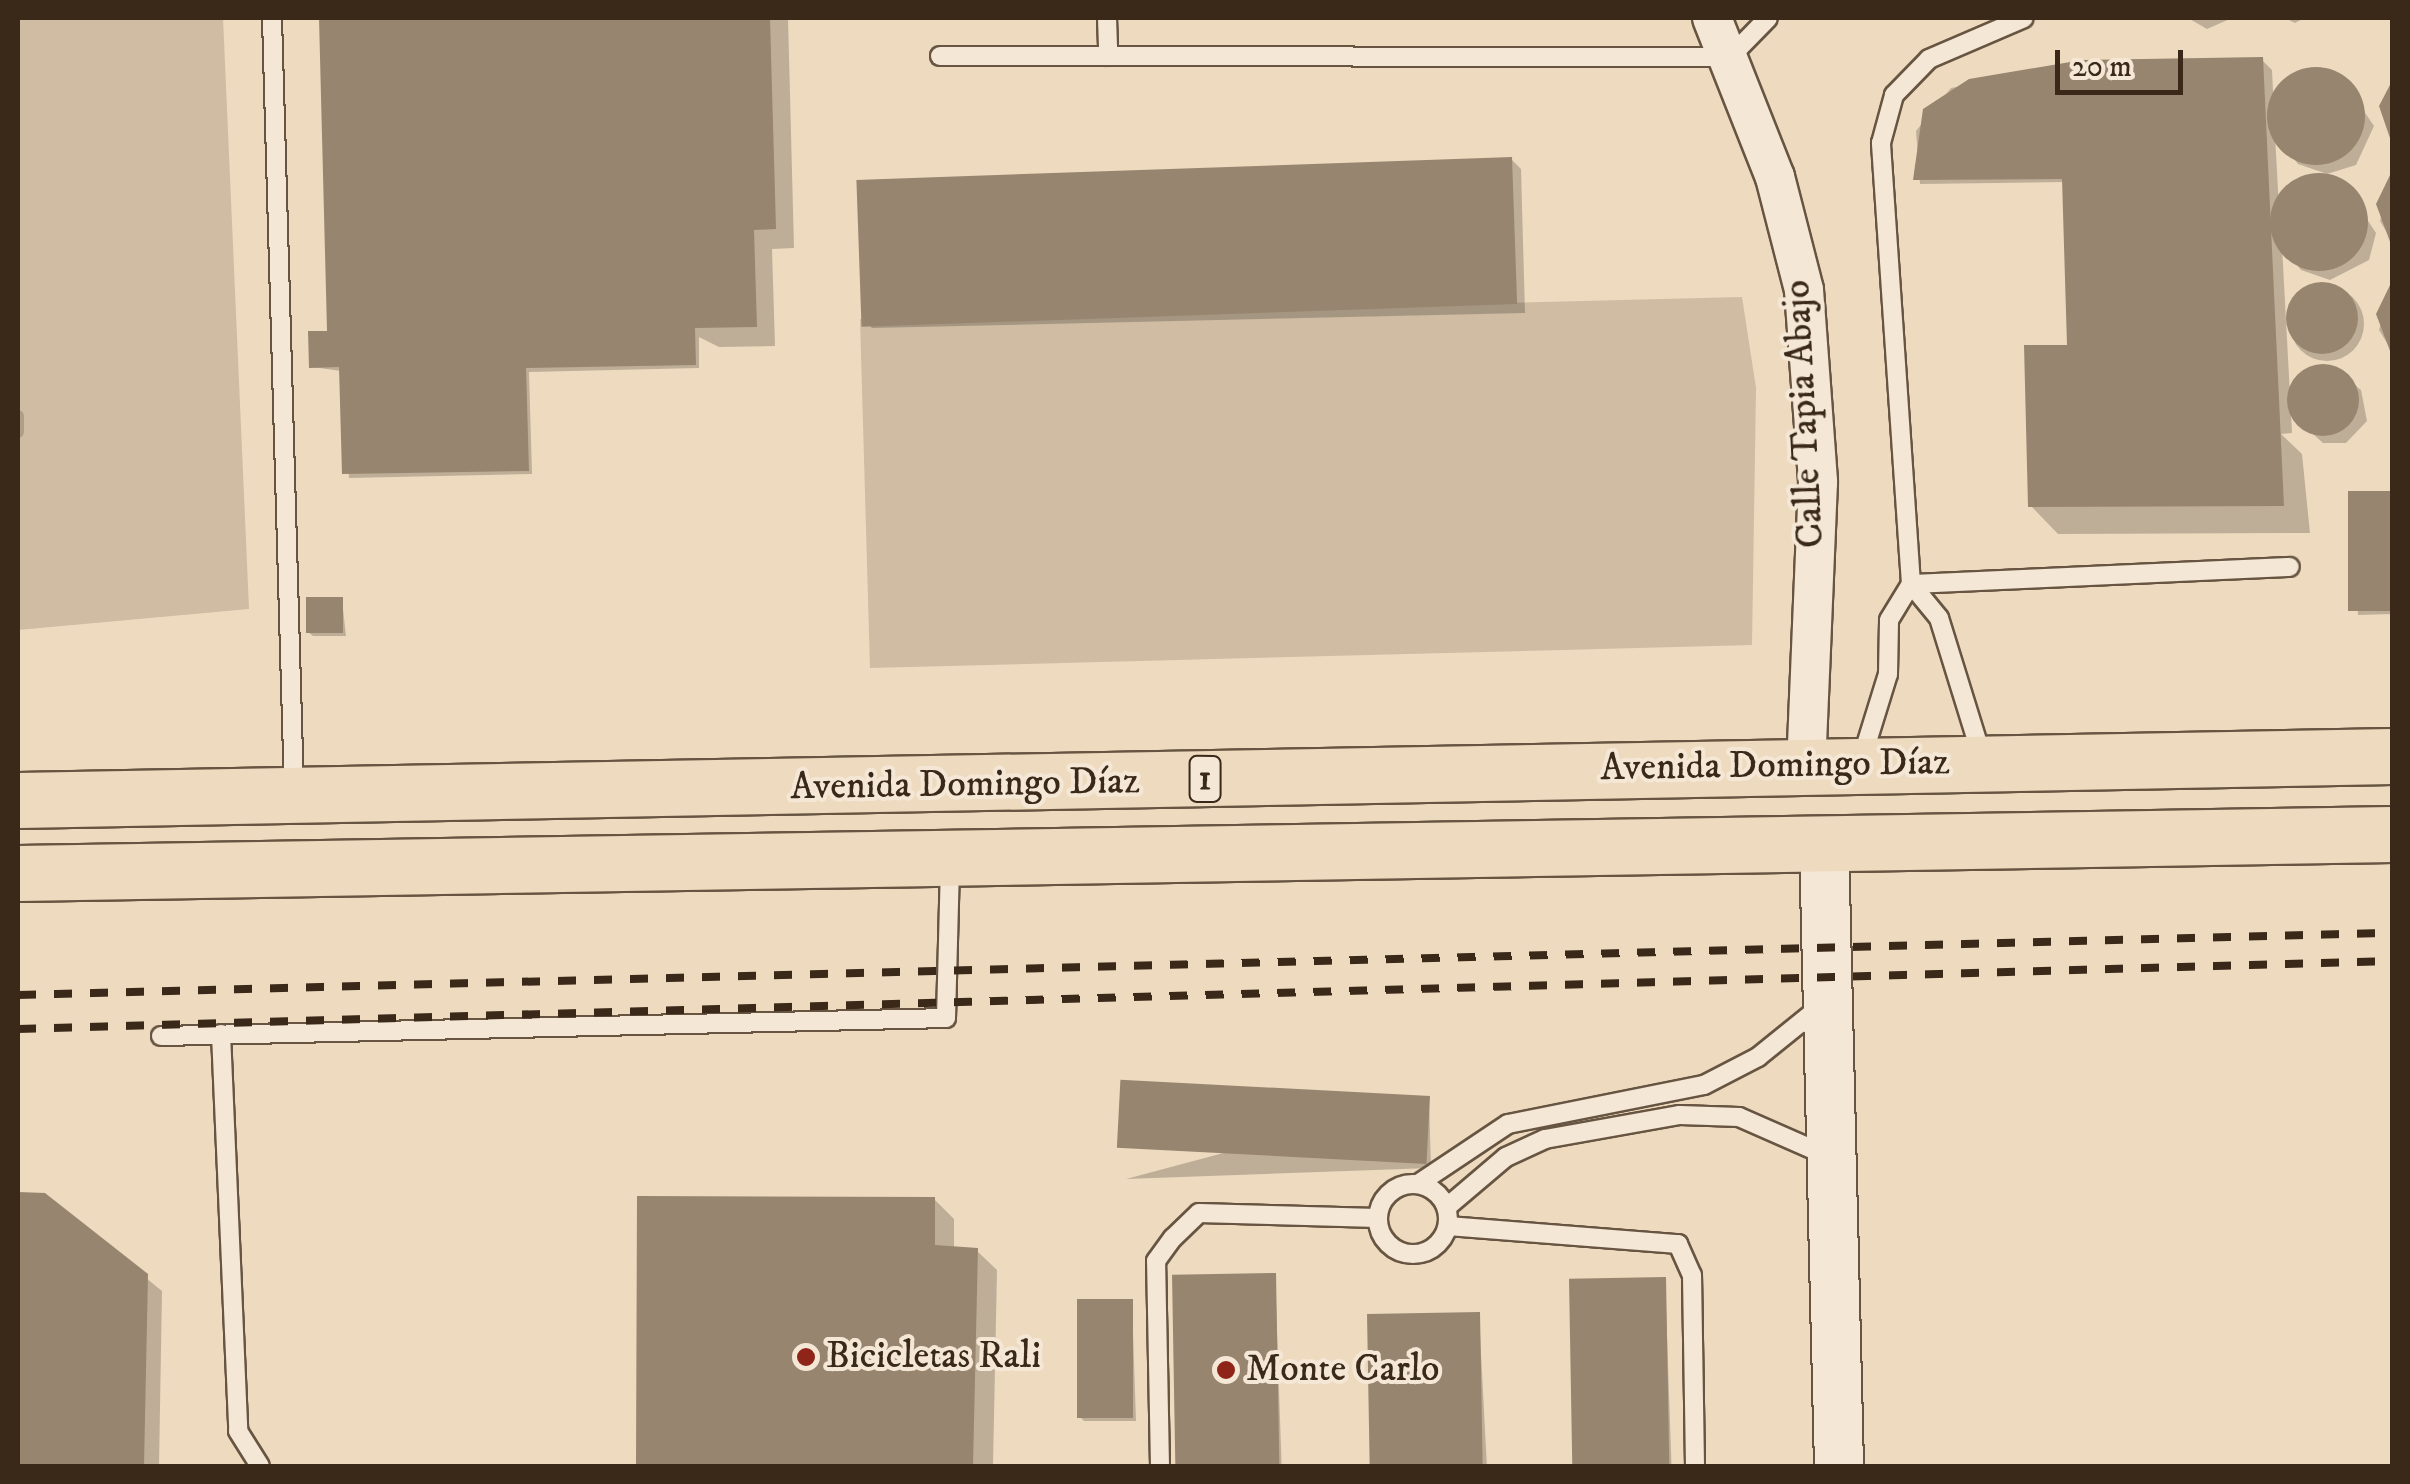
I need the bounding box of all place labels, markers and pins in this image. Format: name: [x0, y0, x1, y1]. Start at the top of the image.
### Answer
place label: Bicicletas Rali: [826, 1334, 1041, 1380]
marker: Bicicletas Rali: [795, 1346, 817, 1368]
place label: Monte Carlo: [1246, 1347, 1439, 1393]
marker: Monte Carlo: [1215, 1359, 1237, 1381]

